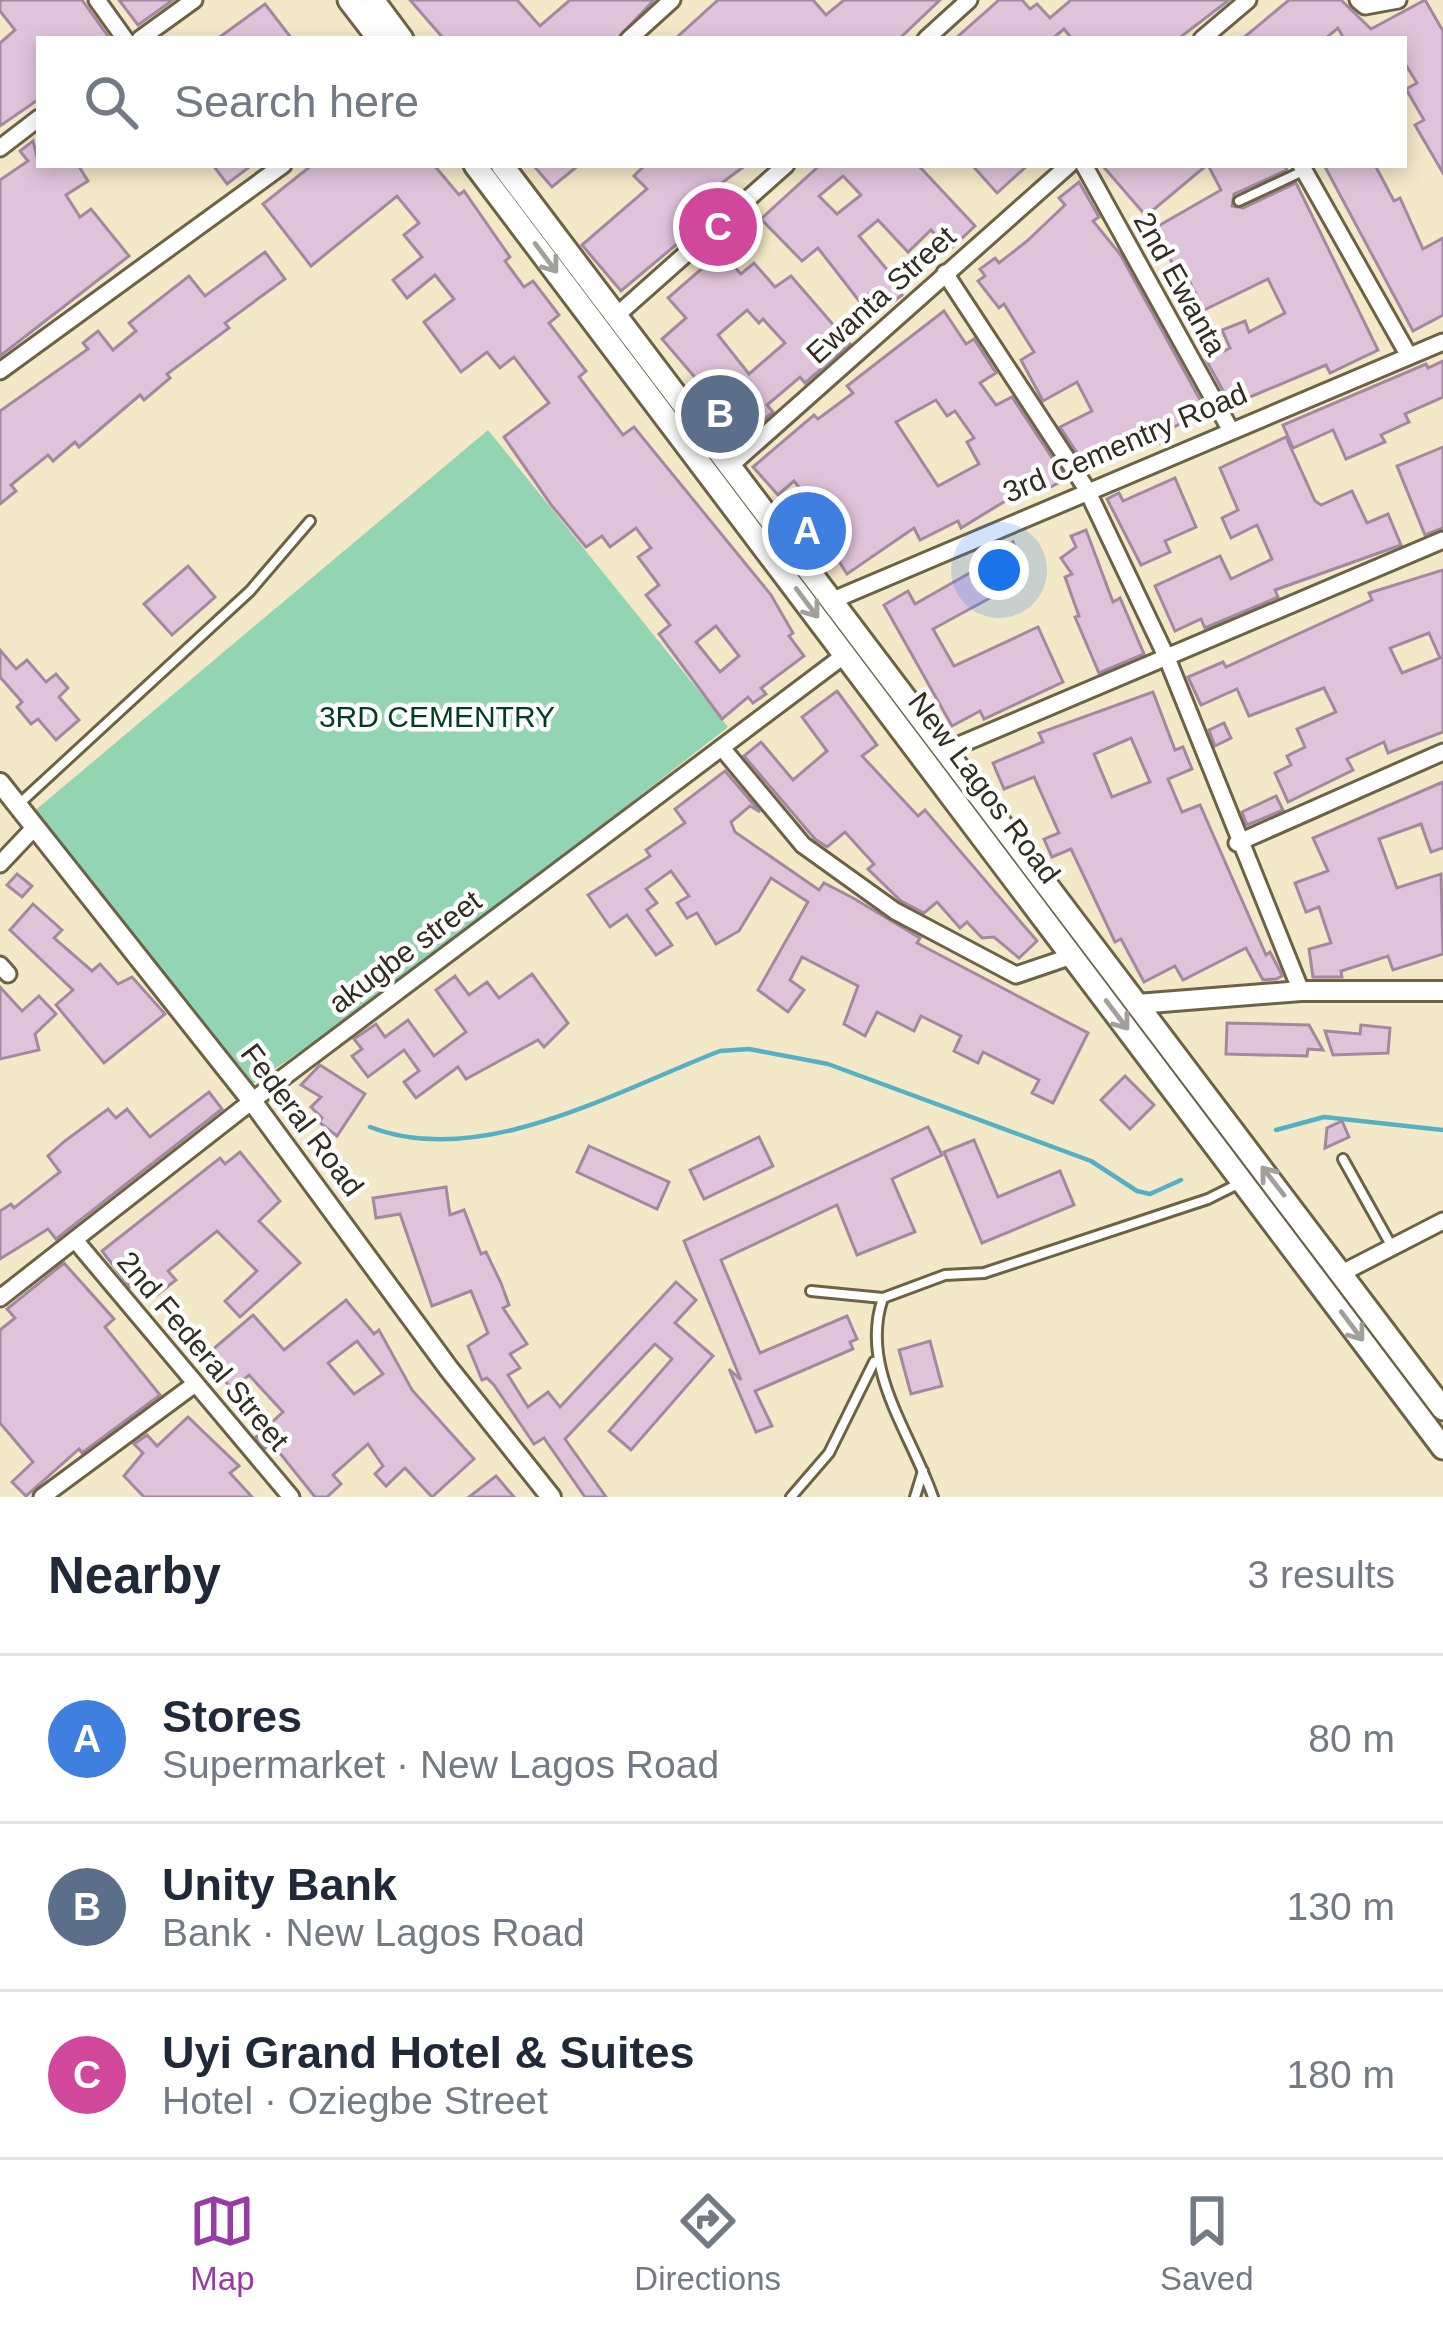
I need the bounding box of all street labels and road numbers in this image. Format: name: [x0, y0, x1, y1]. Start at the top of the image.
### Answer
street label: 2nd Ewanta: [1128, 206, 1233, 361]
street label: Ewanta Street: [800, 219, 962, 370]
street label: 3rd Cementry Road: [998, 376, 1252, 509]
street label: New Lagos Road: [902, 686, 1067, 890]
street label: akugbe street: [322, 883, 488, 1019]
street label: Federal Road: [235, 1037, 370, 1202]
street label: 2nd Federal Street: [111, 1245, 296, 1457]

